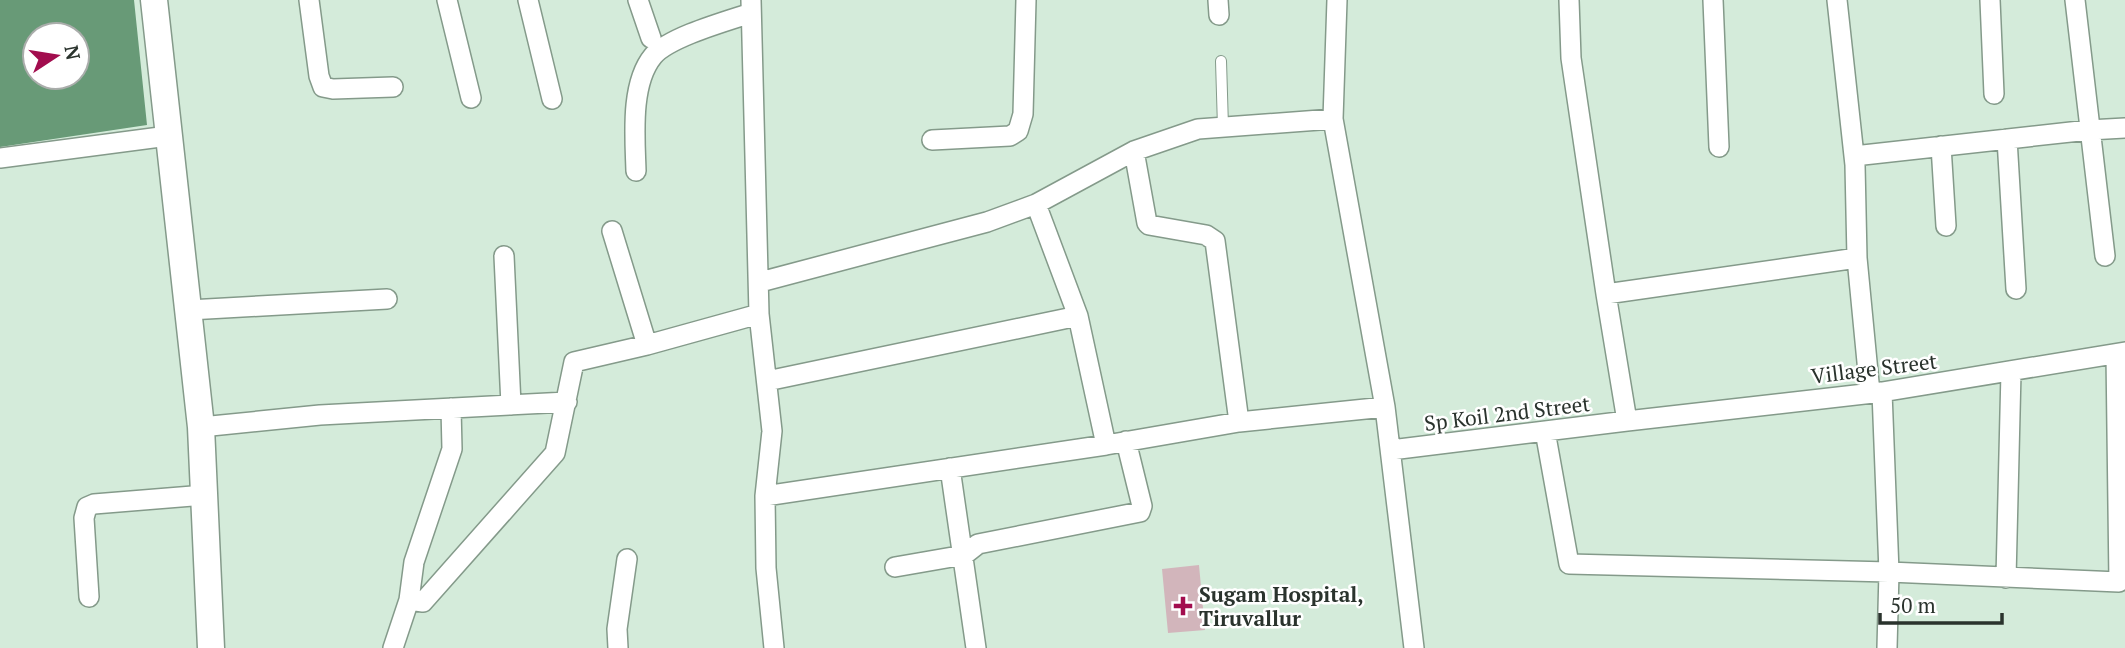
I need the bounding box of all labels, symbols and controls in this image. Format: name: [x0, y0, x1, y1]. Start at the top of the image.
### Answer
north arrow: [21, 21, 91, 91]
text: N: [59, 43, 87, 63]
street label: Village Street: [1809, 346, 1939, 390]
street label: Sp Koil 2nd Street: [1423, 389, 1592, 437]
place label: Sugam Hospital, Tiruvallur: [1199, 580, 1364, 632]
scale bar: [1880, 582, 2002, 626]
text: 50 m: [1890, 591, 1936, 619]
marker: Sugam Hospital, Tiruvallur: [1173, 596, 1193, 616]

